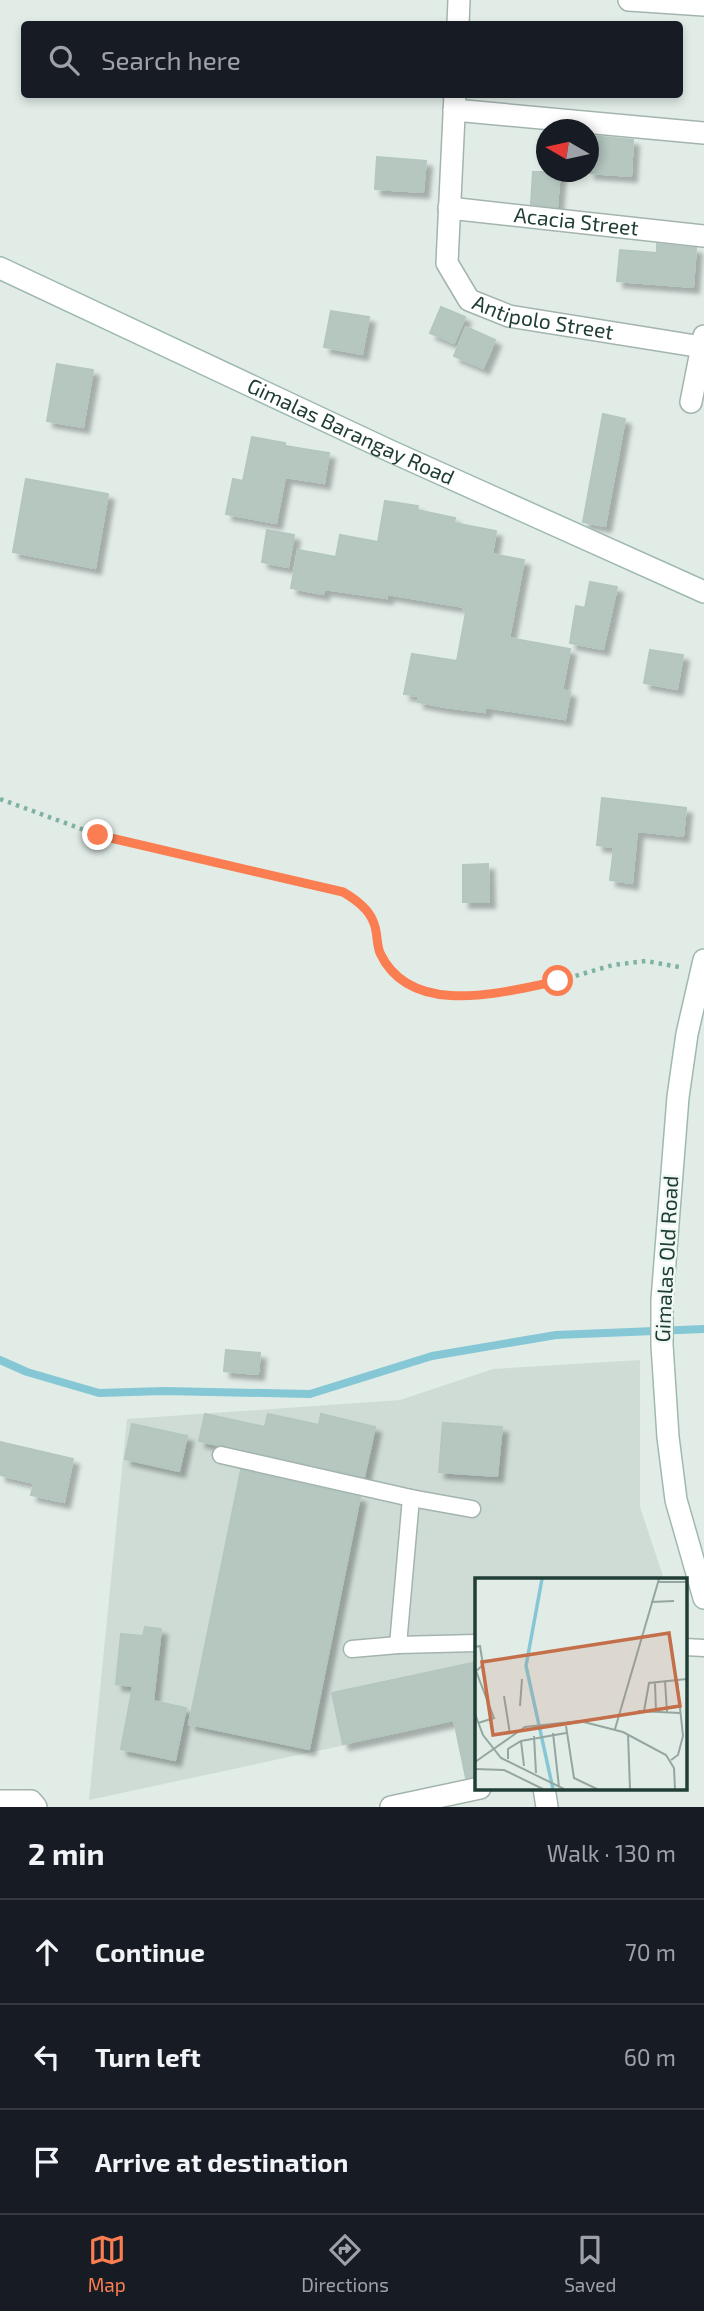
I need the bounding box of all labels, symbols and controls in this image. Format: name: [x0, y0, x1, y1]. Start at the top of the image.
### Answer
search box: [21, 21, 683, 98]
icon: search: [45, 41, 83, 79]
text: Search here: [101, 44, 241, 75]
north arrow: [536, 119, 599, 182]
street label: Acacia Street: [513, 201, 640, 240]
street label: Antipolo Street: [469, 289, 616, 344]
street label: Gimalas Barangay Road: [244, 372, 458, 489]
route end: [82, 819, 113, 850]
route start: [542, 965, 573, 996]
street label: Gimalas Old Road: [649, 1175, 682, 1343]
inset map: [475, 1578, 686, 1790]
text: 2 min: [28, 1835, 105, 1871]
text: Walk · 130 m: [547, 1839, 676, 1867]
icon: ahead: [28, 1933, 66, 1971]
text: Continue: [95, 1936, 205, 1967]
text: 70 m: [625, 1938, 676, 1966]
icon: left: [28, 2038, 66, 2076]
text: Turn left: [95, 2041, 201, 2072]
text: 60 m: [624, 2043, 676, 2071]
icon: arrive: [28, 2143, 66, 2181]
text: Arrive at destination: [95, 2146, 348, 2177]
tab: Map: [88, 2231, 126, 2296]
tab: Directions: [301, 2231, 389, 2296]
tab: Saved: [564, 2231, 616, 2296]

